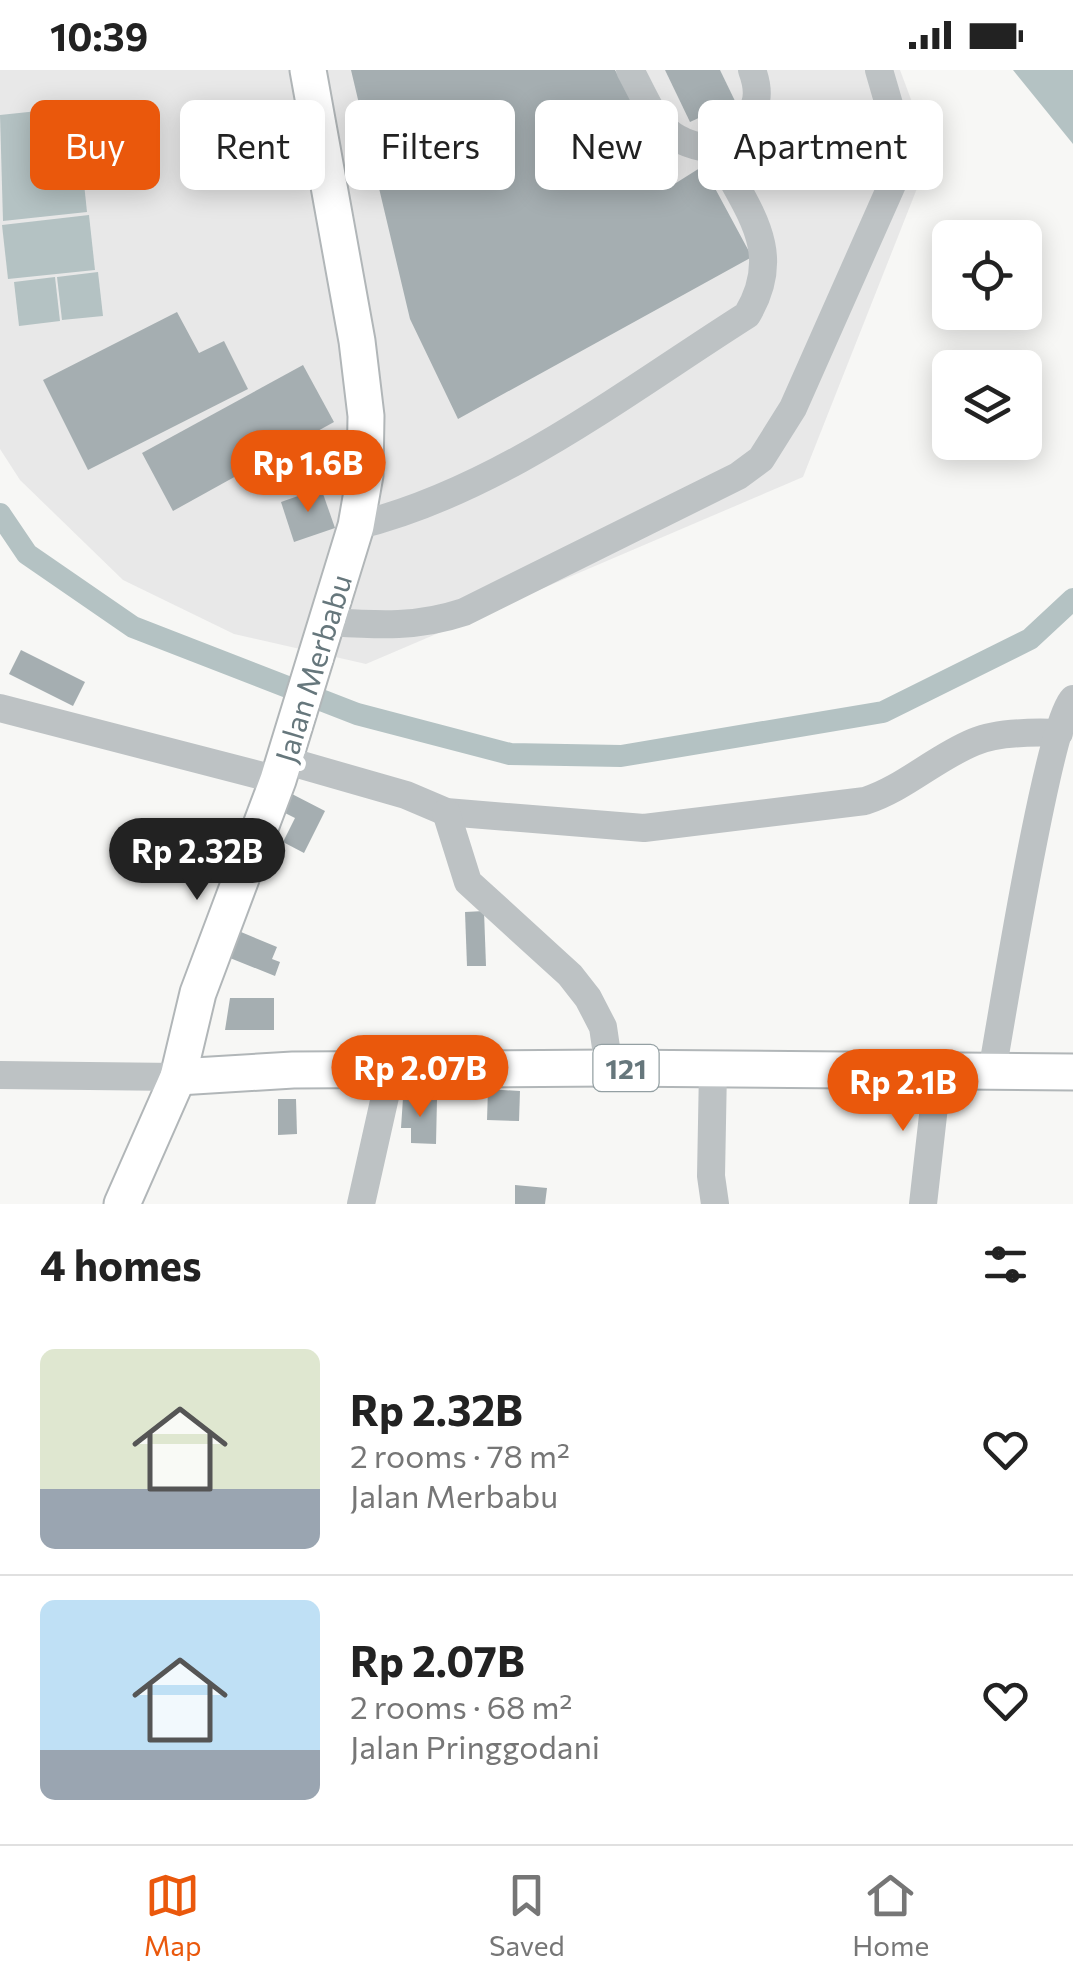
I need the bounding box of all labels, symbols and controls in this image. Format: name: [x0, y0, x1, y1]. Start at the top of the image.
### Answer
text: 10:39: [50, 12, 148, 59]
chip: Buy: [30, 100, 160, 190]
chip: Rent: [180, 100, 325, 190]
chip: Filters: [345, 100, 515, 190]
chip: New: [535, 100, 678, 190]
chip: Apartment: [698, 100, 943, 190]
map controls: [932, 220, 1042, 460]
button: locate: [932, 220, 1042, 330]
button: layers: [932, 350, 1042, 460]
pin: Rp 1.6B: [216, 430, 400, 515]
text: Rp 1.6B: [253, 442, 363, 482]
street label: Jalan Merbabu: [266, 569, 358, 767]
pin: Rp 2.32B: [94, 818, 300, 903]
text: Rp 2.32B: [131, 830, 263, 870]
pin: Rp 2.07B: [317, 1035, 523, 1120]
road number: 121: [594, 1045, 658, 1091]
text: Rp 2.07B: [353, 1047, 487, 1087]
pin: Rp 2.1B: [811, 1049, 995, 1134]
text: Rp 2.1B: [849, 1061, 957, 1101]
icon: filters: [978, 1237, 1033, 1292]
text: 4 homes: [40, 1238, 202, 1290]
text: Rp 2.32B: [350, 1383, 523, 1435]
icon: home: [120, 1389, 240, 1509]
icon: heart: [978, 1422, 1033, 1477]
text: 2 rooms · 78 m²: [350, 1435, 570, 1475]
text: Jalan Merbabu: [350, 1475, 558, 1515]
text: Rp 2.07B: [350, 1634, 525, 1686]
icon: home: [120, 1640, 240, 1760]
icon: heart: [978, 1673, 1033, 1728]
text: 2 rooms · 68 m²: [350, 1686, 572, 1726]
text: Jalan Pringgodani: [350, 1726, 600, 1766]
tab: Map: [144, 1868, 202, 1962]
tab: Saved: [489, 1868, 565, 1962]
tab: Home: [852, 1868, 929, 1962]

